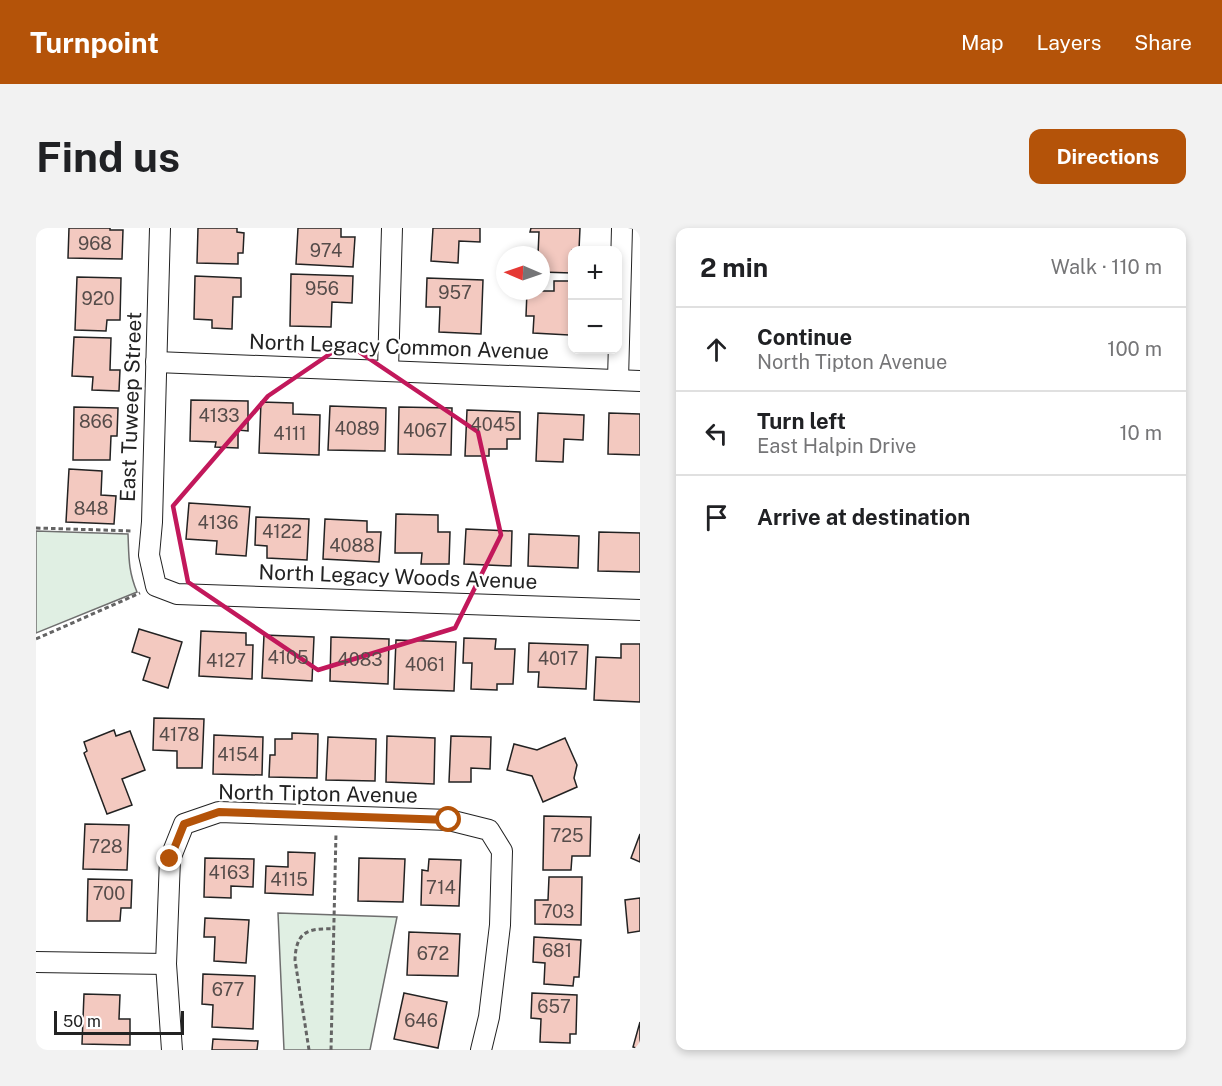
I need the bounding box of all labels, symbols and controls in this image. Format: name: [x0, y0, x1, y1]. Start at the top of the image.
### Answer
text: Turnpoint: [30, 26, 159, 59]
text: Map: [961, 30, 1004, 55]
text: Layers: [1037, 30, 1101, 55]
text: Share: [1134, 30, 1192, 55]
button: Directions: [1029, 129, 1186, 184]
text: Find us: [36, 132, 180, 181]
house number: 968: [78, 233, 112, 254]
house number: 974: [310, 240, 342, 261]
north arrow: [496, 246, 550, 300]
map controls: [568, 246, 622, 354]
button: +: [568, 246, 622, 300]
text: 2 min: [700, 252, 768, 283]
text: Walk · 110 m: [1051, 255, 1162, 279]
house number: 956: [305, 278, 339, 299]
house number: 957: [438, 282, 472, 303]
house number: 920: [82, 288, 115, 309]
button: −: [568, 300, 622, 354]
street label: East Tuweep Street: [115, 311, 146, 503]
text: Continue: [757, 324, 852, 350]
street label: North Legacy Common Avenue: [249, 329, 549, 364]
icon: ahead: [700, 333, 733, 366]
text: 100 m: [1107, 337, 1162, 361]
text: North Tipton Avenue: [757, 350, 947, 374]
house number: 4133: [198, 405, 240, 426]
text: Turn left: [757, 408, 846, 434]
house number: 866: [79, 411, 113, 432]
house number: 4045: [471, 414, 516, 435]
icon: left: [700, 417, 733, 450]
house number: 4089: [335, 418, 380, 439]
house number: 4067: [403, 420, 447, 441]
text: 10 m: [1119, 421, 1162, 445]
house number: 4111: [273, 423, 307, 444]
text: East Halpin Drive: [757, 434, 916, 458]
house number: 848: [74, 498, 108, 519]
icon: arrive: [700, 501, 733, 534]
text: Arrive at destination: [757, 504, 970, 530]
house number: 4136: [197, 512, 239, 533]
house number: 4122: [262, 521, 302, 542]
house number: 4088: [329, 535, 375, 556]
street label: North Legacy Woods Avenue: [258, 559, 538, 594]
house number: 4105: [267, 647, 309, 668]
house number: 4017: [538, 648, 578, 669]
house number: 4083: [337, 649, 383, 670]
house number: 4127: [206, 650, 246, 671]
house number: 4061: [405, 654, 445, 675]
house number: 4178: [159, 724, 199, 745]
house number: 4154: [217, 744, 259, 765]
street label: North Tipton Avenue: [218, 779, 418, 808]
route start: [435, 806, 461, 832]
house number: 725: [550, 825, 584, 846]
house number: 728: [89, 836, 123, 857]
route end: [156, 845, 182, 871]
house number: 4163: [208, 862, 250, 883]
house number: 4115: [270, 869, 308, 890]
house number: 714: [426, 877, 456, 898]
house number: 700: [93, 883, 125, 904]
house number: 703: [542, 901, 574, 922]
house number: 681: [542, 940, 572, 961]
house number: 672: [417, 943, 449, 964]
house number: 677: [212, 979, 244, 1000]
house number: 657: [537, 996, 571, 1017]
scale bar: [54, 1008, 184, 1036]
house number: 646: [404, 1010, 438, 1031]
text: 50 m: [63, 1012, 101, 1031]

